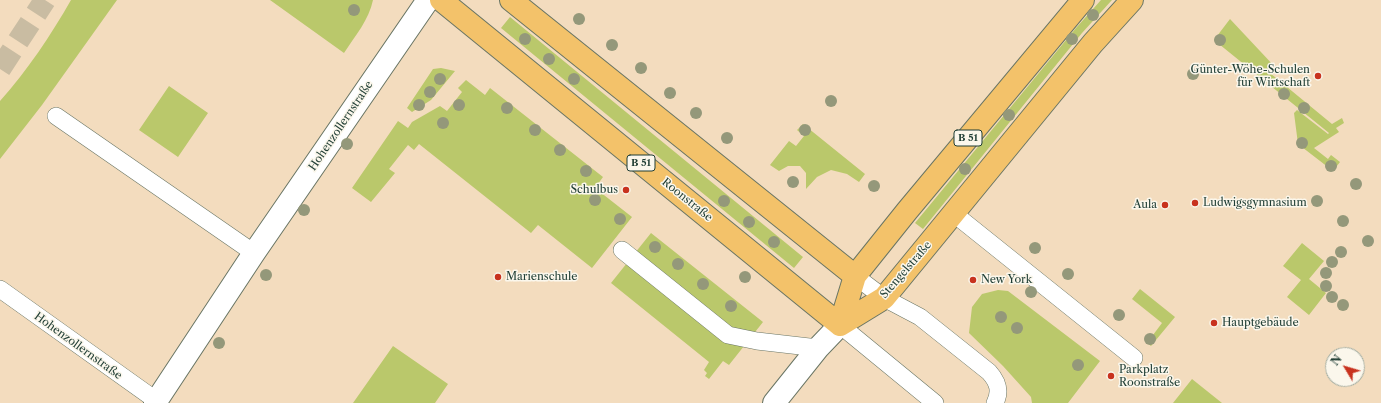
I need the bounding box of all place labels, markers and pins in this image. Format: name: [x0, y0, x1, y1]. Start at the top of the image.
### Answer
place label: Günter-Wöhe-Schulen für Wirtschaft: [1191, 63, 1310, 89]
marker: Günter-Wöhe-Schulen für Wirtschaft: [1313, 71, 1323, 81]
place label: Schulbus: [571, 183, 618, 197]
marker: Schulbus: [621, 185, 631, 195]
place label: Ludwigsgymnasium: [1203, 196, 1307, 210]
place label: Aula: [1133, 198, 1157, 212]
marker: Ludwigsgymnasium: [1190, 198, 1200, 208]
marker: Aula: [1160, 200, 1170, 210]
place label: Marienschule: [506, 270, 578, 284]
marker: Marienschule: [493, 272, 503, 282]
place label: New York: [981, 273, 1032, 287]
marker: New York: [968, 275, 978, 285]
place label: Hauptgebäude: [1222, 316, 1299, 330]
marker: Hauptgebäude: [1209, 318, 1219, 328]
place label: Parkplatz Roonstraße: [1119, 363, 1180, 389]
marker: Parkplatz Roonstraße: [1106, 371, 1116, 381]

